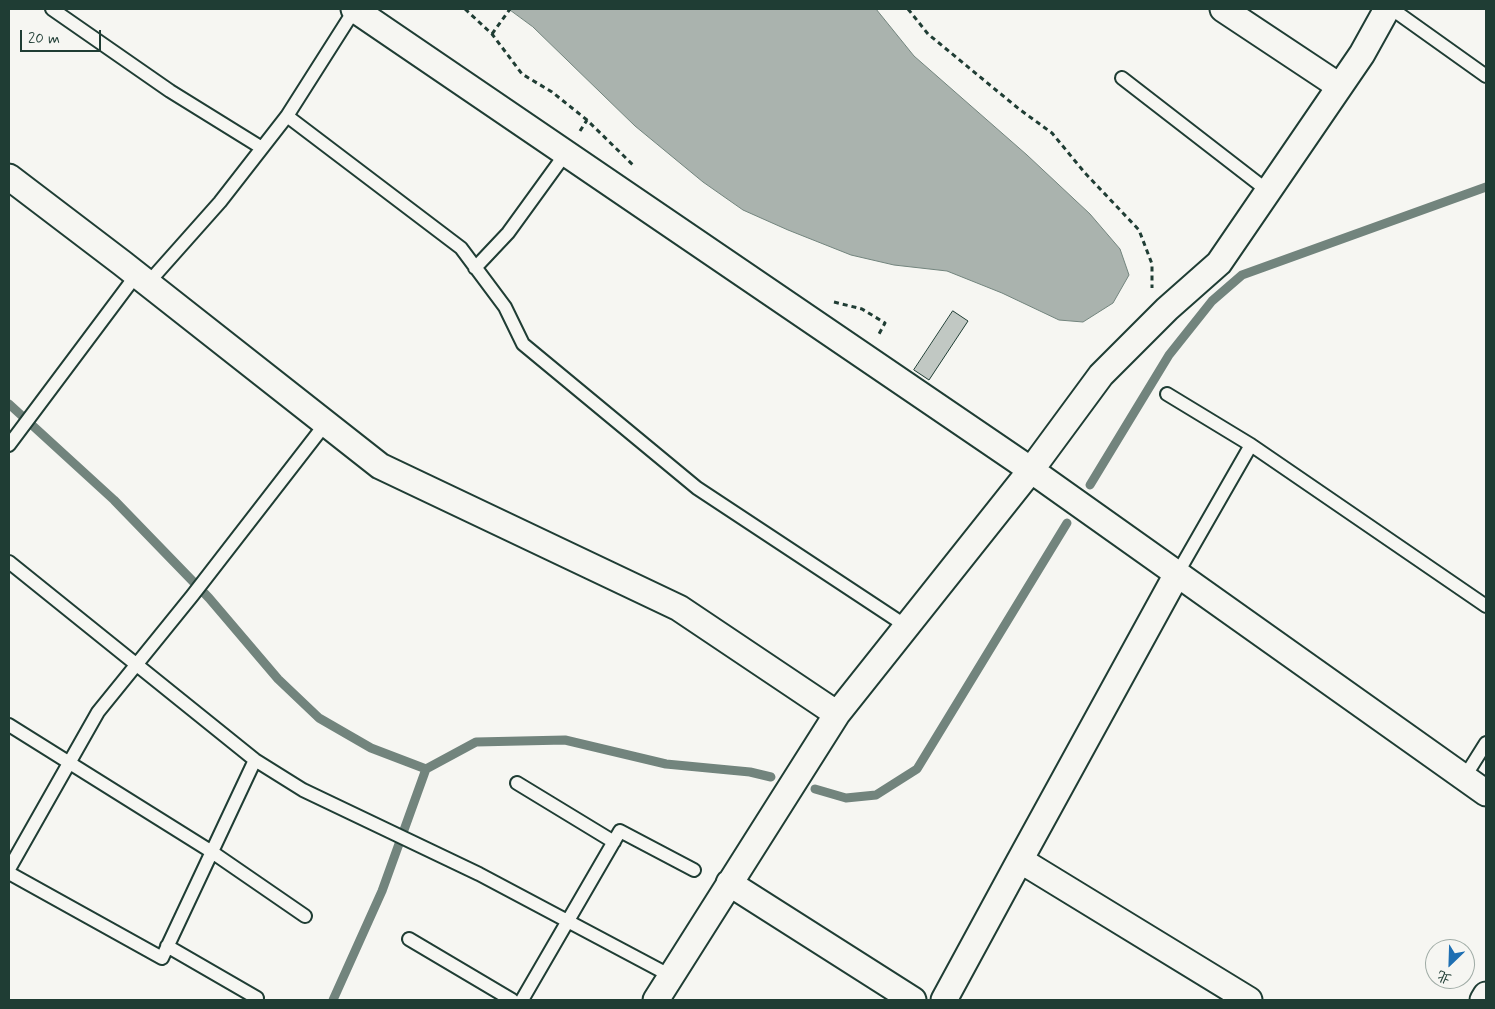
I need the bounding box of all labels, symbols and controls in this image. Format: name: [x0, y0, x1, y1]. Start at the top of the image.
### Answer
scale bar: [22, 20, 104, 52]
text: 20 m: [28, 29, 60, 49]
north arrow: [1425, 939, 1475, 989]
text: 北: [1434, 966, 1454, 988]

